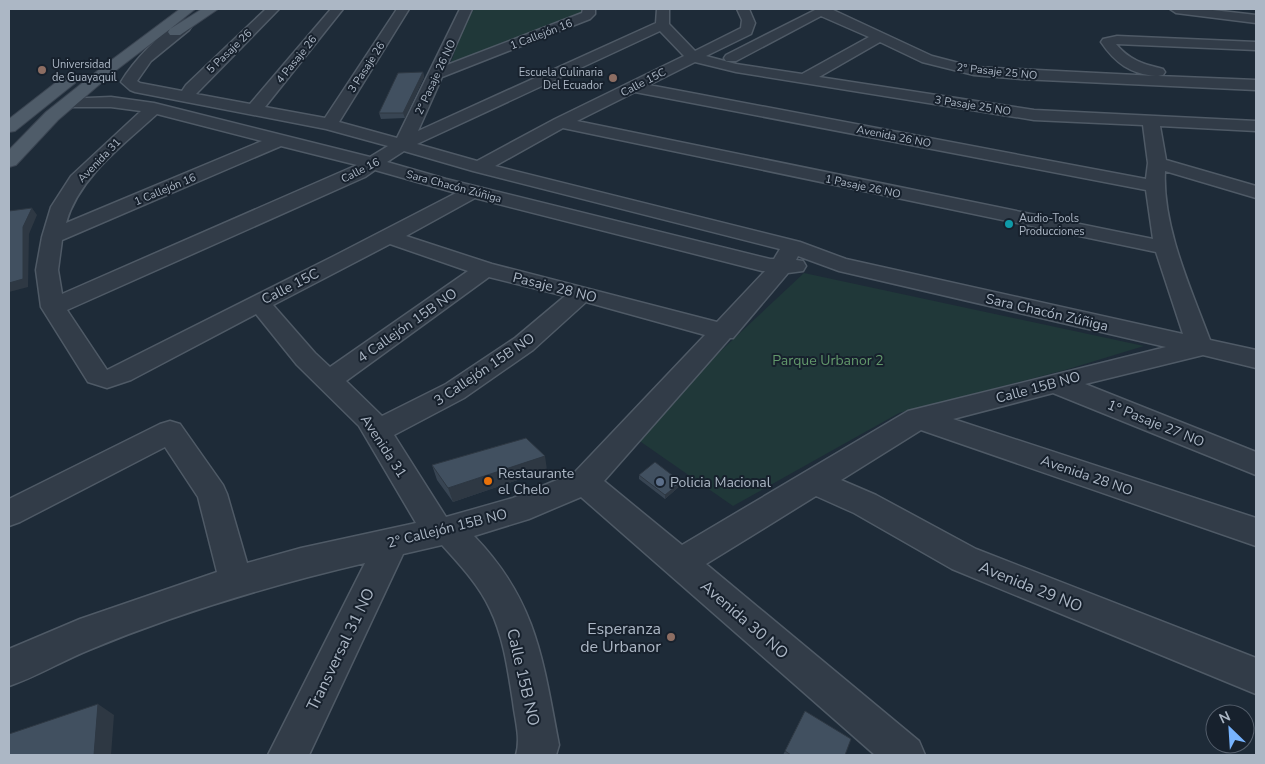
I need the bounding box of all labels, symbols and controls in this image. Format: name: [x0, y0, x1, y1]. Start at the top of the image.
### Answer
street label: 1 Callejón 16: [508, 16, 575, 53]
street label: 5 Pasaje 26: [203, 26, 256, 77]
street label: 4 Pasaje 26: [272, 32, 321, 86]
street label: 2° Pasaje 26 NO: [412, 37, 459, 117]
street label: 3 Pasaje 26: [344, 39, 389, 95]
place label: Universidad de Guayaquil: [52, 57, 118, 85]
street label: 2° Pasaje 25 NO: [956, 60, 1038, 83]
marker: Universidad de Guayaquil: [36, 64, 48, 76]
place label: Escuela Culinaria Del Ecuador: [519, 65, 603, 93]
street label: Calle 15C: [618, 65, 668, 100]
marker: Escuela Culinaria Del Ecuador: [607, 72, 619, 84]
street label: 3 Pasaje 25 NO: [934, 92, 1012, 119]
street label: Avenida 26 NO: [855, 122, 932, 151]
street label: Avenida 31: [74, 135, 124, 186]
street label: Calle 16: [338, 154, 382, 187]
street label: Sara Chacón Zúñiga: [404, 167, 504, 207]
street label: 1 Callejón 16: [132, 170, 199, 209]
street label: 1 Pasaje 26 NO: [824, 171, 902, 202]
place label: Audio-Tools Producciones: [1019, 211, 1085, 239]
marker: Audio-Tools Producciones: [1003, 218, 1015, 230]
street label: Calle 15C: [258, 264, 322, 309]
street label: Pasaje 28 NO: [511, 268, 599, 307]
street label: 4 Callejón 15B NO: [354, 284, 461, 367]
street label: Sara Chacón Zúñiga: [984, 289, 1110, 336]
street label: 3 Callejón 15B NO: [430, 329, 538, 410]
park label: Parque Urbanor 2: [772, 351, 884, 370]
street label: Calle 15B NO: [994, 367, 1083, 408]
street label: 1° Pasaje 27 NO: [1104, 395, 1207, 452]
street label: Avenida 31: [356, 411, 411, 481]
street label: Avenida 28 NO: [1038, 451, 1135, 500]
place label: Restaurante el Chelo: [498, 464, 574, 499]
place label: Policia Macional: [670, 473, 772, 492]
marker: Restaurante el Chelo: [482, 475, 494, 487]
marker: Policia Macional: [654, 476, 666, 488]
street label: 2° Callejón 15B NO: [385, 504, 509, 553]
street label: Avenida 29 NO: [975, 556, 1086, 618]
street label: Avenida 30 NO: [696, 575, 793, 664]
street label: Transversal 31 NO: [302, 584, 380, 714]
place label: Esperanza de Urbanor: [580, 618, 661, 658]
street label: Calle 15B NO: [501, 626, 545, 728]
marker: Esperanza de Urbanor: [665, 631, 677, 643]
north arrow: [1205, 704, 1255, 754]
text: N: [1216, 707, 1233, 728]

